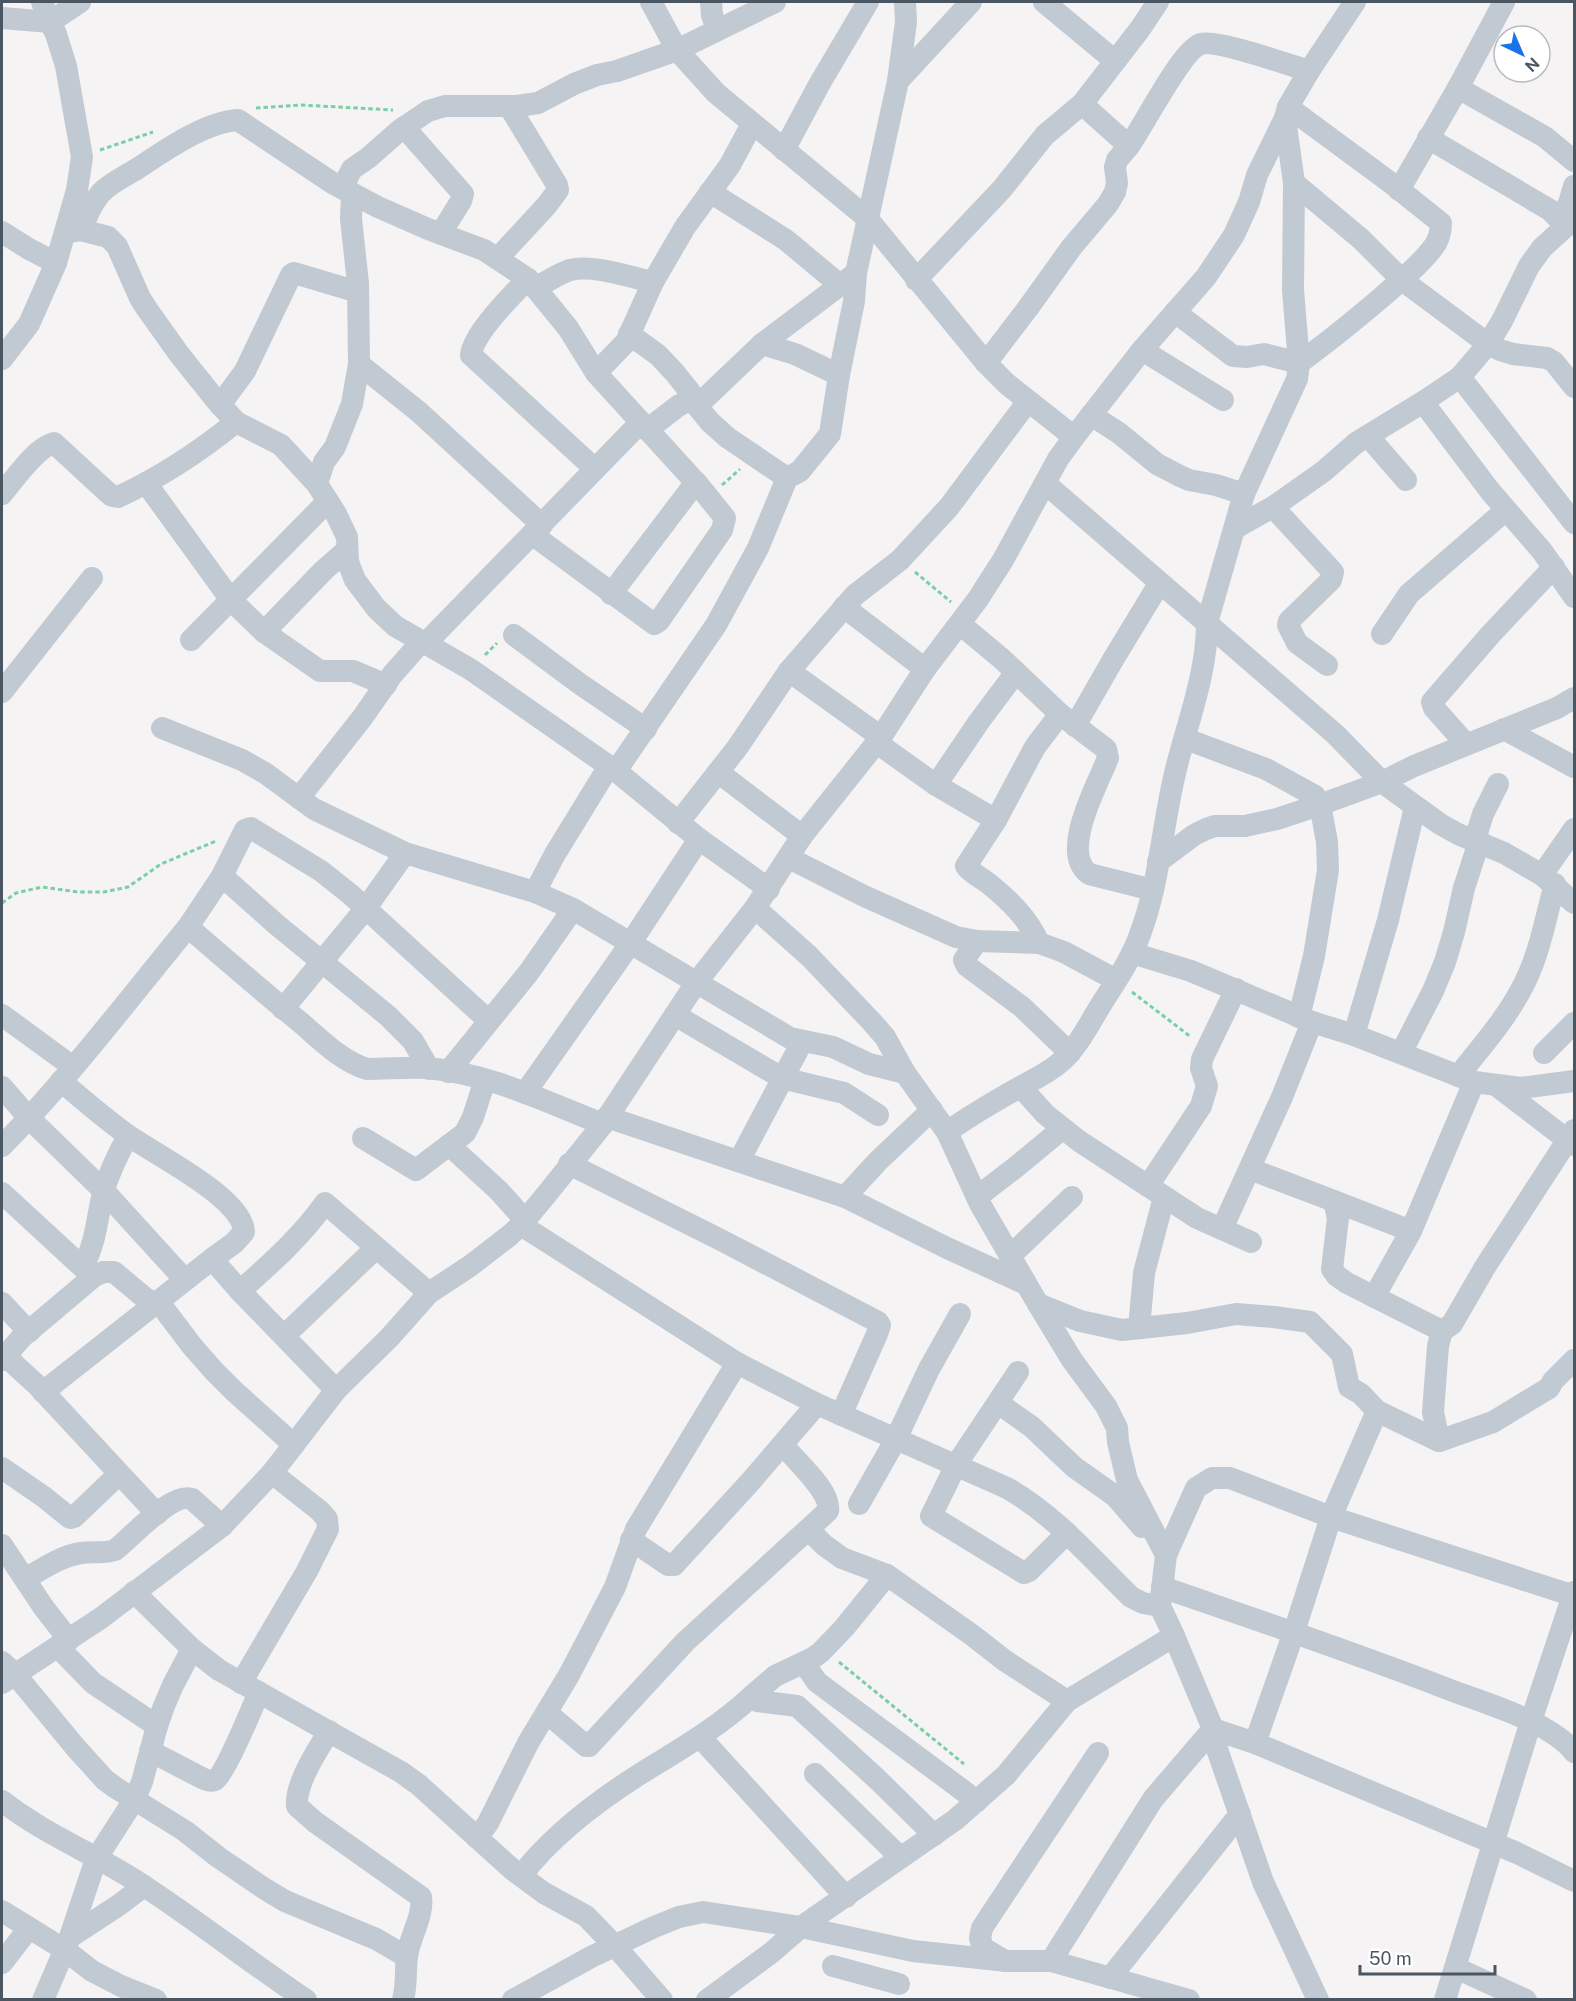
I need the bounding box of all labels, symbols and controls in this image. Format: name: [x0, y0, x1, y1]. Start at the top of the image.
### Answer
north arrow: [1492, 24, 1552, 84]
text: N: [1521, 53, 1543, 76]
scale bar: [1360, 1938, 1495, 1976]
text: 50 m: [1369, 1948, 1412, 1969]

